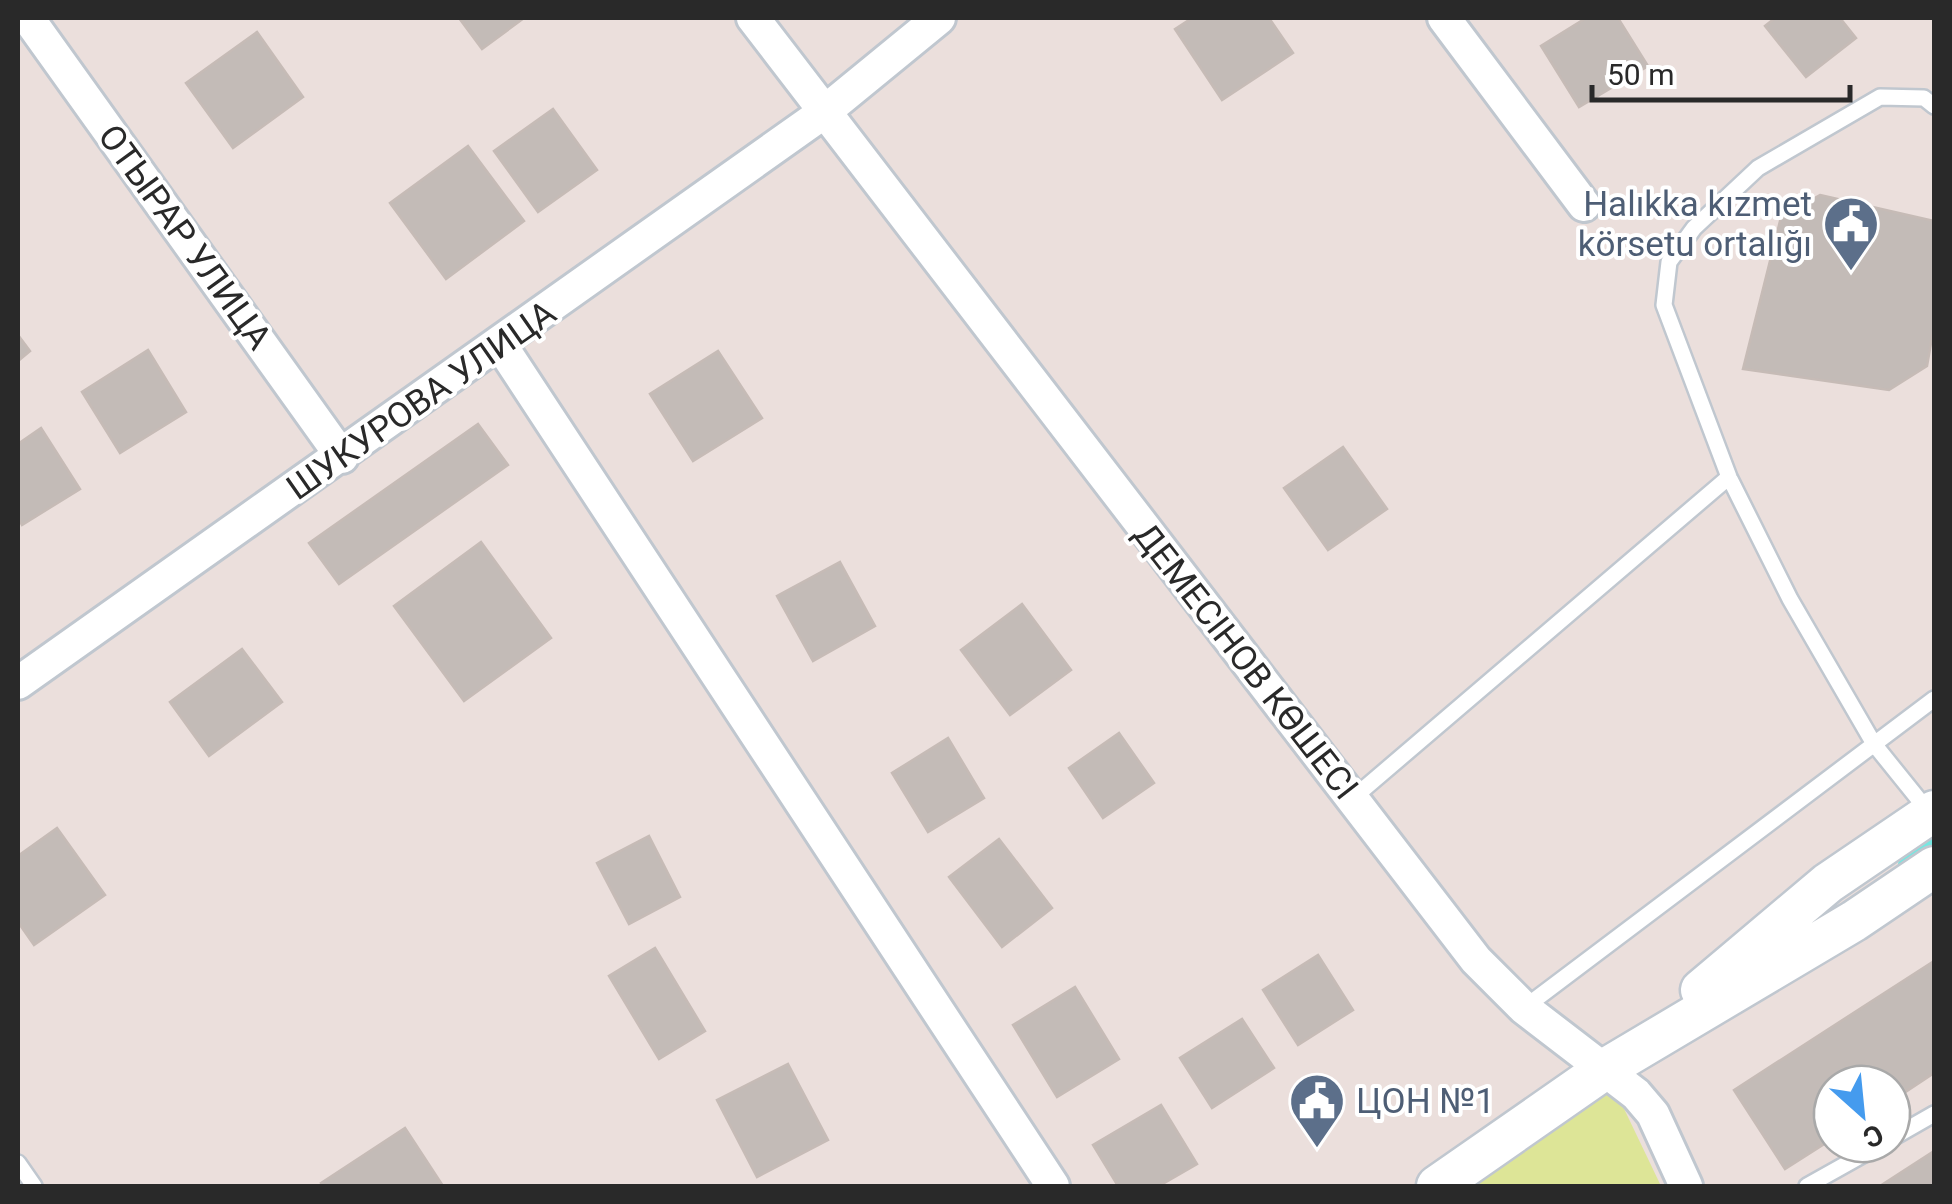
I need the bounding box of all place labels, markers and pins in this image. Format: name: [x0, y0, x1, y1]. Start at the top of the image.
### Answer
place label: Halıkka kızmet körsetu ortalığı: [1578, 184, 1812, 265]
public building icon: Halıkka kızmet körsetu ortalığı: [1821, 194, 1881, 273]
public building icon: ЦОН №1: [1287, 1071, 1347, 1150]
place label: ЦОН №1: [1356, 1081, 1495, 1122]

